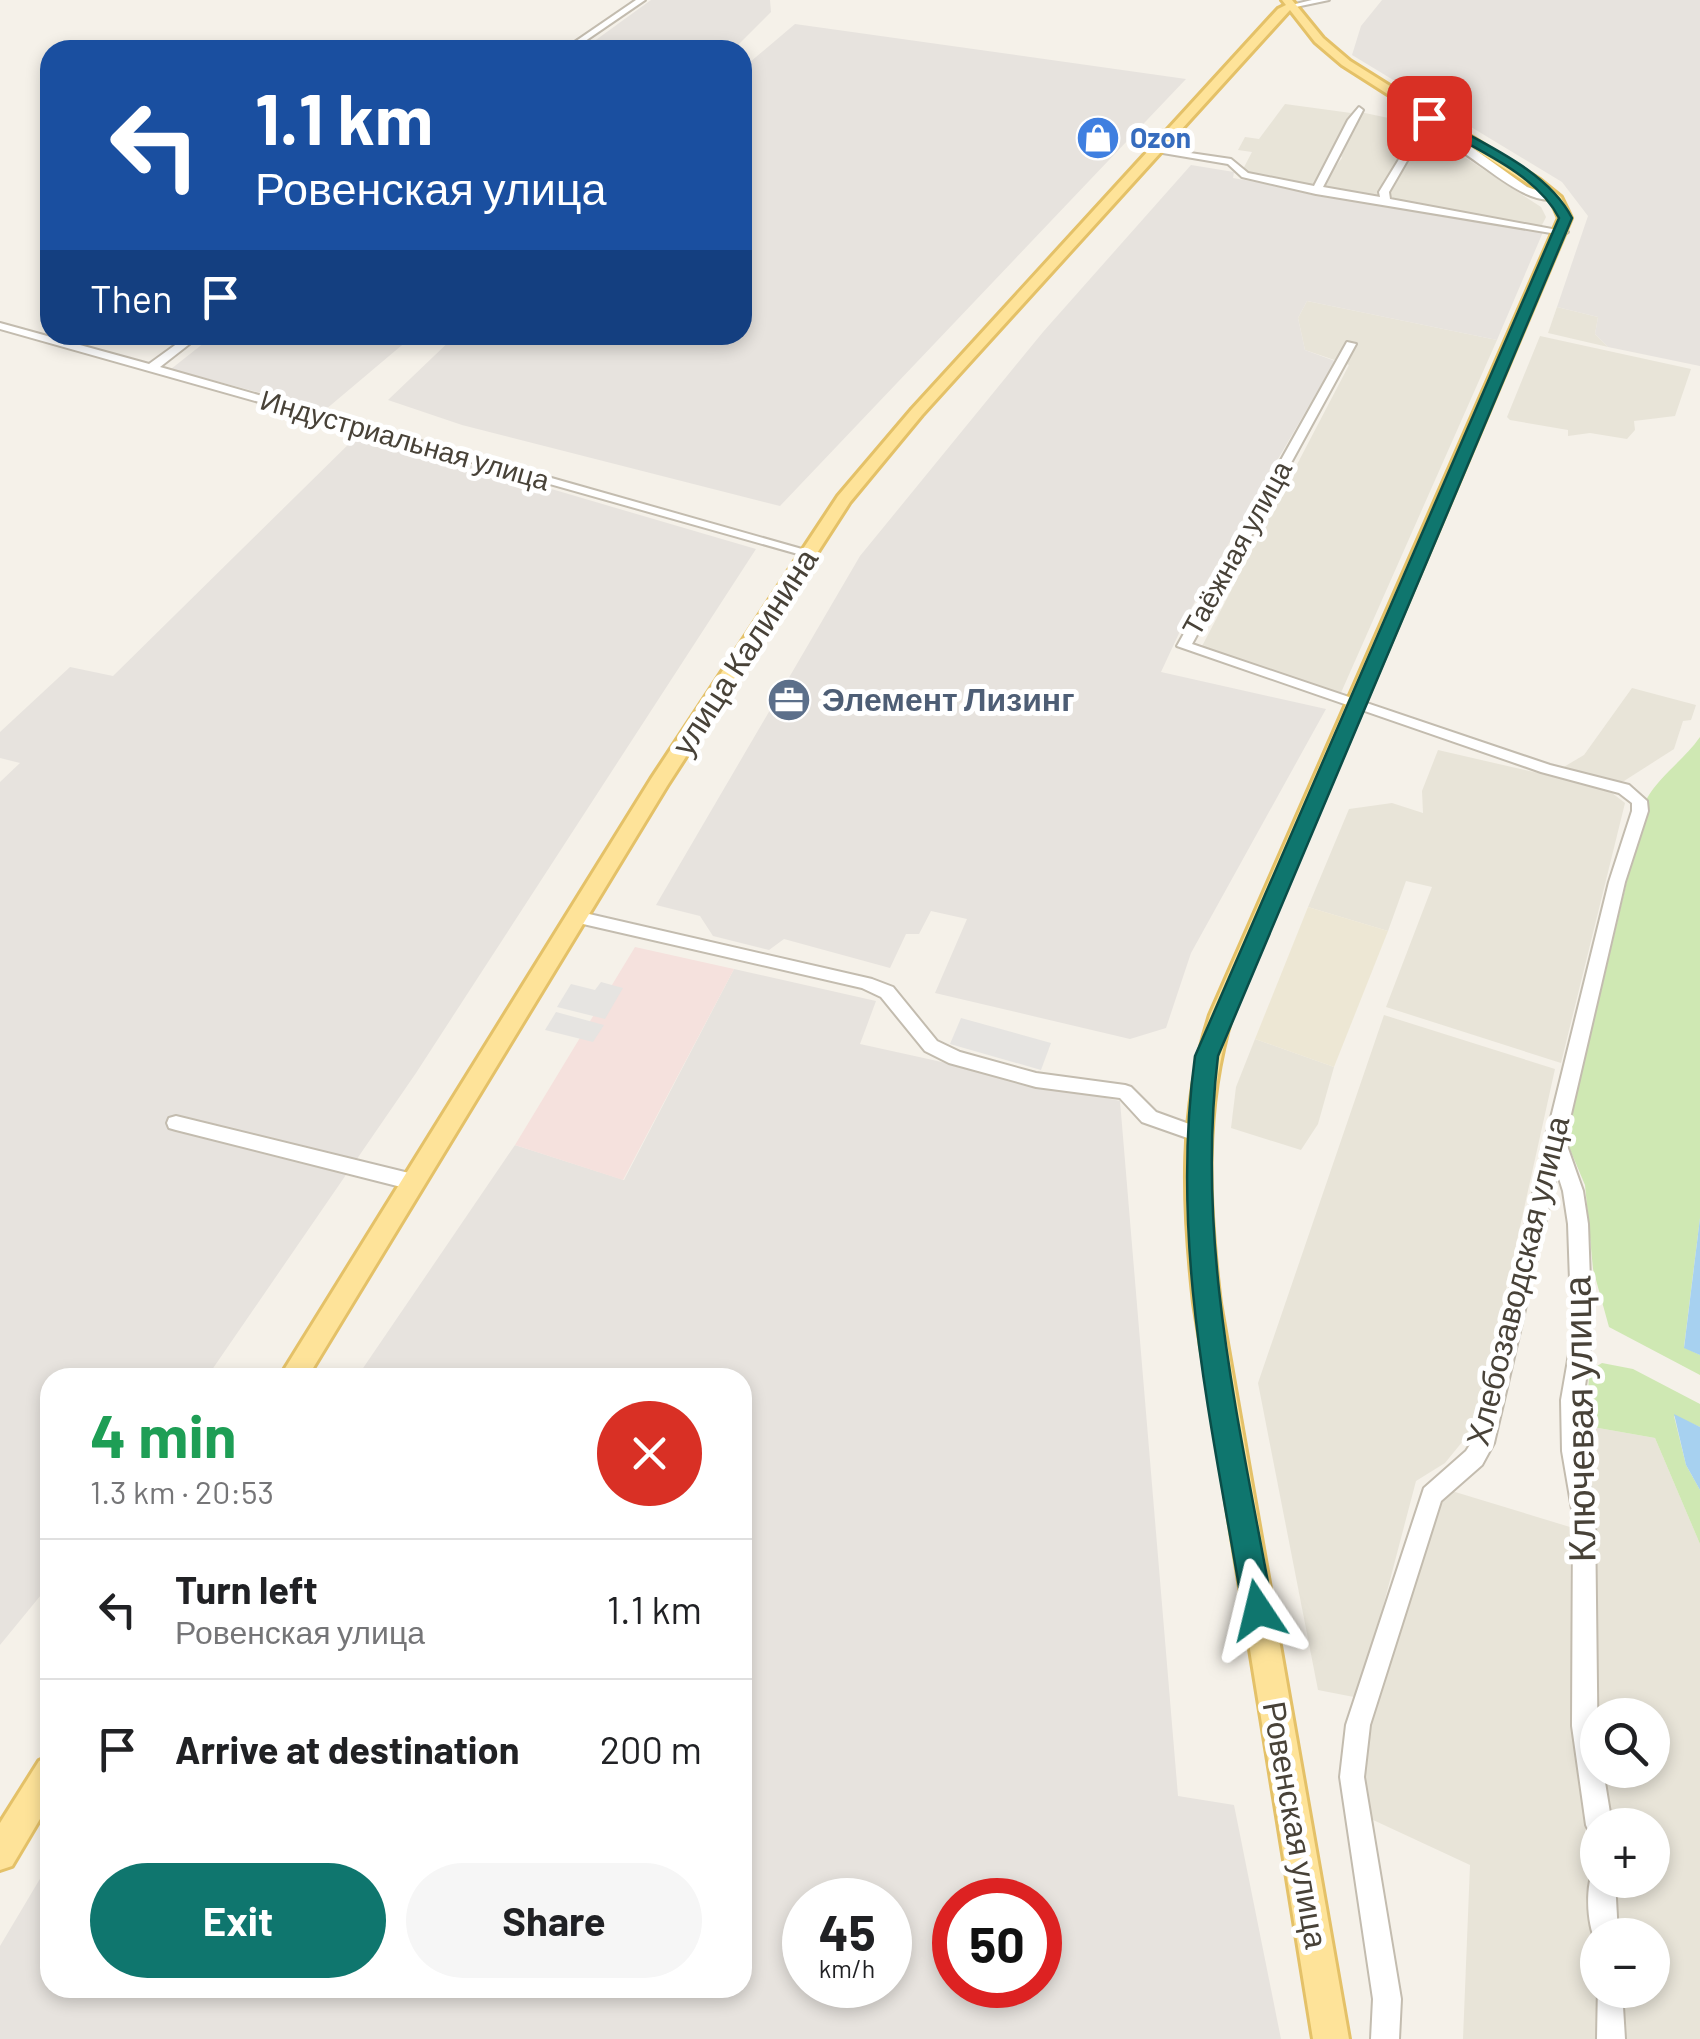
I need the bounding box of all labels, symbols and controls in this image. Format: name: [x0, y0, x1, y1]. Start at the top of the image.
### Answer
text: 1.1 km: [255, 75, 433, 159]
pin: [1387, 76, 1472, 161]
icon: left: [90, 80, 220, 210]
icon: arrive: [1402, 91, 1457, 146]
shop icon: Ozon: [1075, 115, 1121, 161]
place label: Ozon: [1130, 120, 1191, 154]
text: Ровенская улица: [255, 160, 607, 214]
icon: arrive: [193, 270, 248, 325]
text: Then: [90, 275, 173, 321]
street label: Индустриальная улица: [257, 382, 554, 497]
street label: Таёжная улица: [1174, 454, 1298, 641]
street label: улица Калинина: [662, 540, 825, 762]
office icon: Элемент Лизинг: [766, 677, 812, 723]
place label: Элемент Лизинг: [822, 679, 1074, 717]
street label: Хлебозаводская улица: [1457, 1112, 1576, 1449]
street label: Ключевая улица: [1552, 1275, 1603, 1563]
text: 4 min: [90, 1398, 237, 1470]
button: close: [597, 1401, 702, 1506]
text: 1.3 km · 20:53: [90, 1472, 274, 1510]
position arrow: [1206, 1558, 1310, 1662]
text: Turn left: [175, 1566, 318, 1612]
icon: left: [90, 1582, 145, 1637]
text: 1.1 km: [607, 1586, 702, 1632]
text: Ровенская улица: [175, 1612, 425, 1650]
street label: Ровенская улица: [1256, 1698, 1337, 1951]
map controls: [1580, 1698, 1670, 2008]
button: search: [1580, 1698, 1670, 1788]
icon: arrive: [90, 1722, 145, 1777]
text: Arrive at destination: [175, 1726, 520, 1772]
text: 200 m: [600, 1726, 702, 1772]
button: +: [1580, 1808, 1670, 1898]
button: Exit: [90, 1863, 386, 1978]
button: Share: [406, 1863, 702, 1978]
speed limit sign: 50: [932, 1878, 1062, 2008]
text: 45: [818, 1901, 876, 1961]
button: −: [1580, 1918, 1670, 2008]
text: km/h: [819, 1953, 875, 1983]

